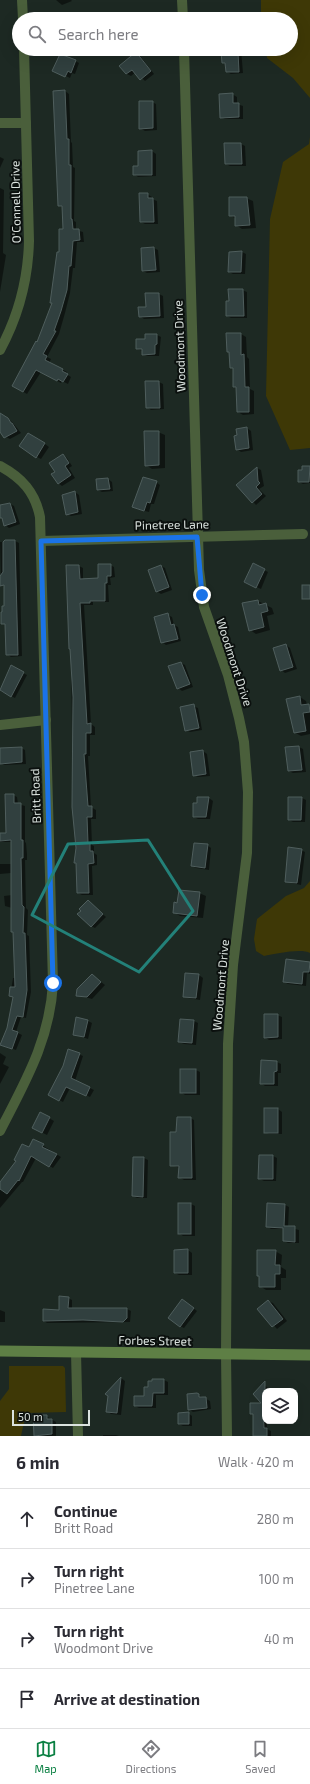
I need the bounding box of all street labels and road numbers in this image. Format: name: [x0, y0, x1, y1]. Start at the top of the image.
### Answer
street label: O'Connell Drive: [7, 161, 23, 243]
street label: Woodmont Drive: [170, 300, 188, 392]
street label: Pinetree Lane: [135, 516, 209, 532]
street label: Woodmont Drive: [214, 616, 256, 708]
street label: Britt Road: [27, 768, 43, 824]
street label: Woodmont Drive: [209, 939, 231, 1031]
street label: Forbes Street: [118, 1332, 192, 1348]

